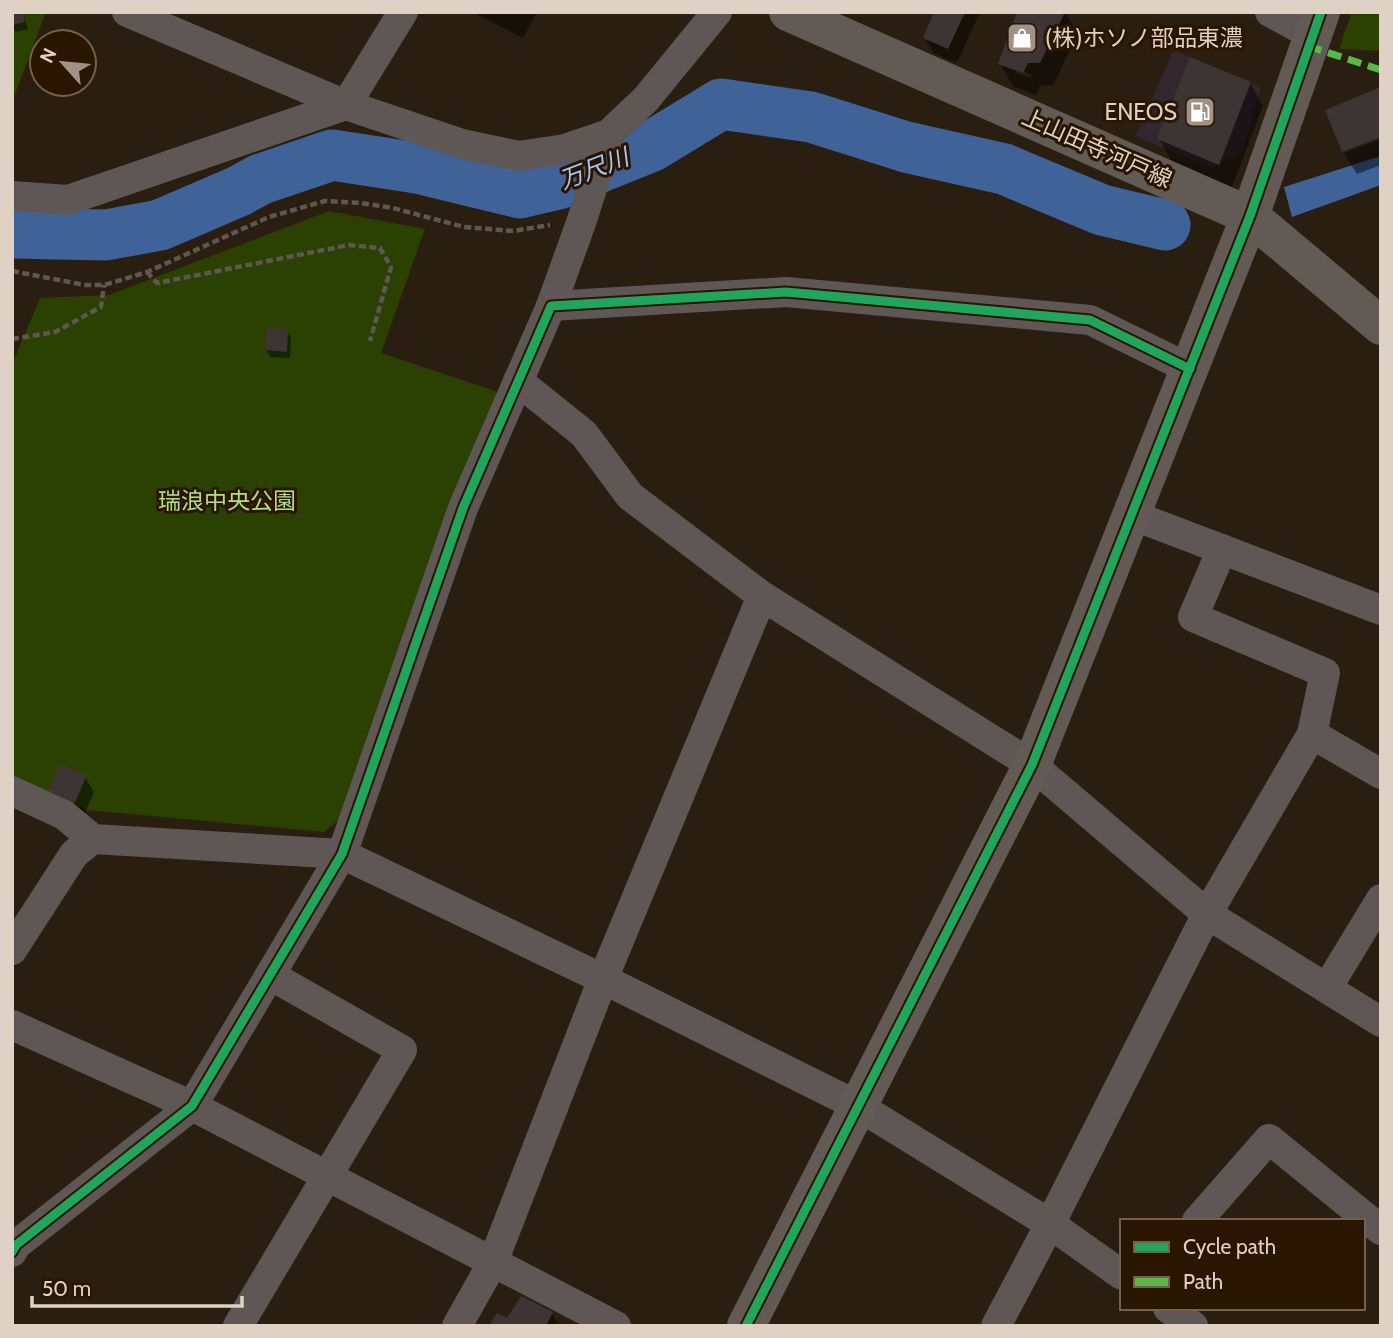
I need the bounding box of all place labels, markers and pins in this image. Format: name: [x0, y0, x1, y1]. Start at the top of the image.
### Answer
shop icon: (株)ホソノ部品東濃: [1005, 21, 1039, 55]
place label: (株)ホソノ部品東濃: [1045, 24, 1243, 52]
fuel station icon: ENEOS: [1183, 95, 1217, 129]
place label: ENEOS: [1104, 98, 1177, 126]

